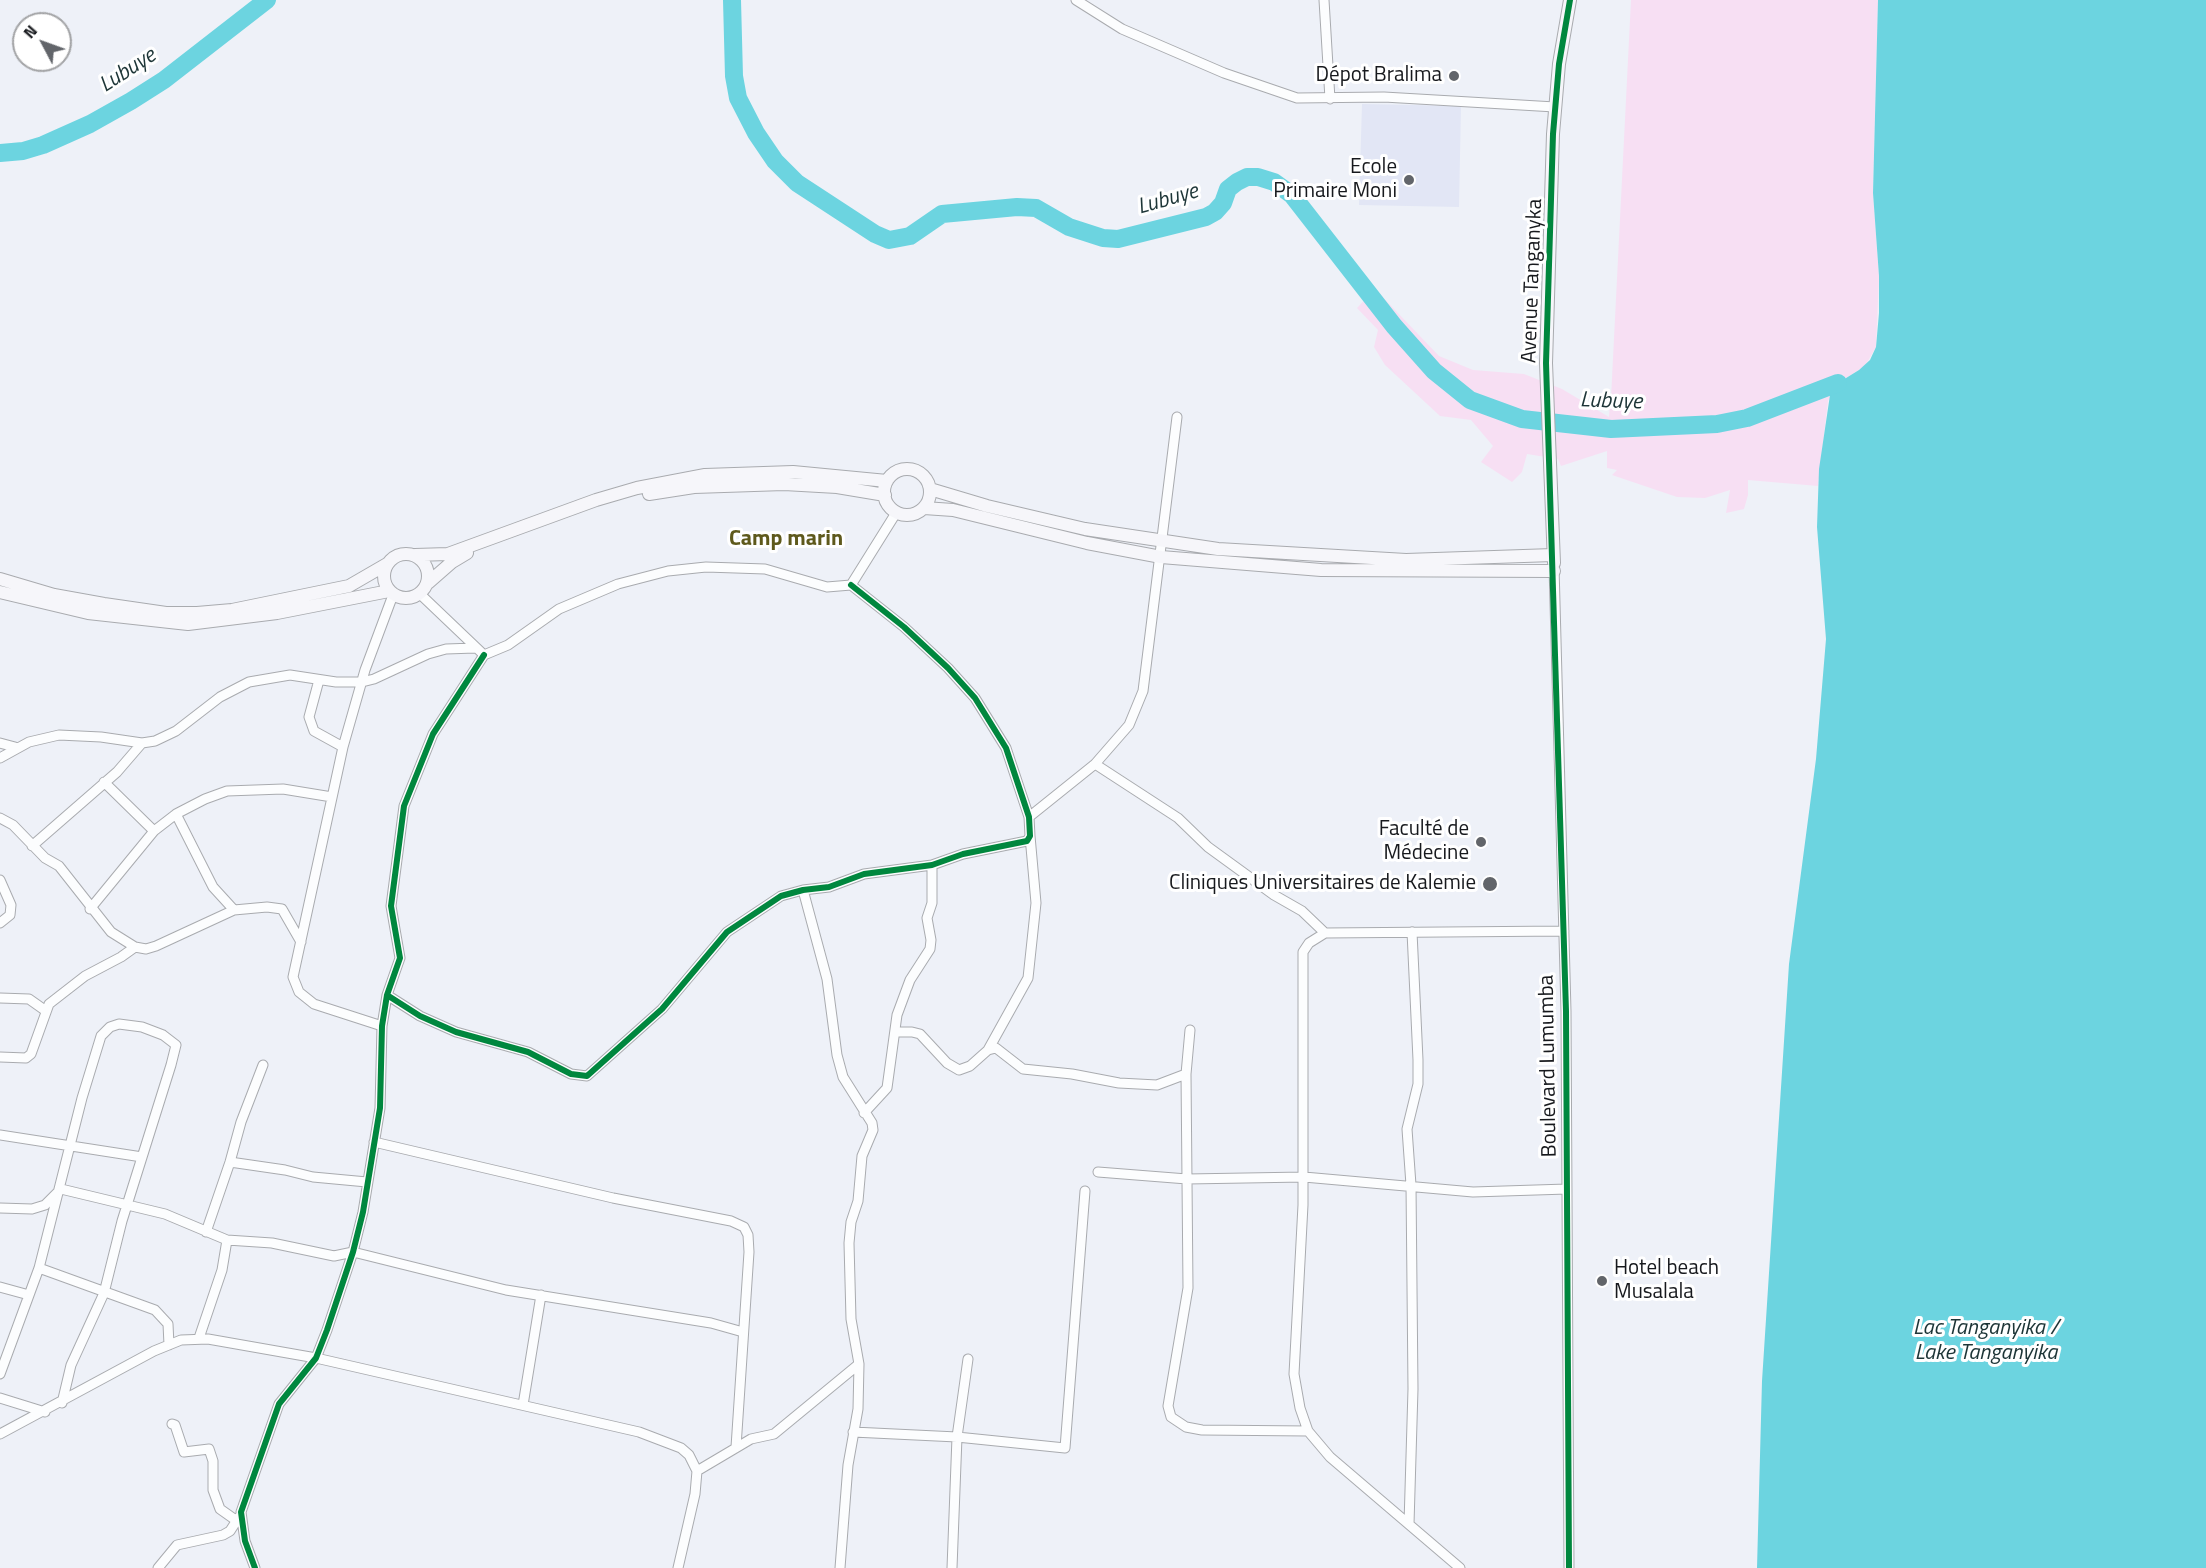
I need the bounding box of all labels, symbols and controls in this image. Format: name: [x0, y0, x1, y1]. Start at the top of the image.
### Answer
north arrow: [12, 12, 72, 72]
text: N: [17, 19, 43, 44]
water label: Lubuye: [95, 43, 161, 99]
place label: Dépot Bralima: [1316, 63, 1442, 89]
marker: Dépot Bralima: [1447, 69, 1461, 83]
place label: Ecole Primaire Moni: [1273, 155, 1397, 205]
marker: Ecole Primaire Moni: [1402, 173, 1416, 187]
water label: Lubuye: [1135, 179, 1201, 221]
street label: Avenue Tanganyka: [1518, 198, 1548, 364]
water label: Lubuye: [1580, 388, 1642, 416]
district label: Camp marin: [729, 527, 843, 553]
place label: Faculté de Médecine: [1379, 817, 1469, 867]
marker: Faculté de Médecine: [1474, 835, 1488, 849]
place label: Cliniques Universitaires de Kalemie: [1169, 871, 1476, 897]
marker: Cliniques Universitaires de Kalemie: [1481, 875, 1499, 893]
street label: Boulevard Lumumba: [1535, 975, 1563, 1157]
place label: Hotel beach Musalala: [1614, 1256, 1719, 1306]
marker: Hotel beach Musalala: [1595, 1274, 1609, 1288]
water label: Lac Tanganyika / Lake Tanganyika: [1913, 1316, 2059, 1368]

